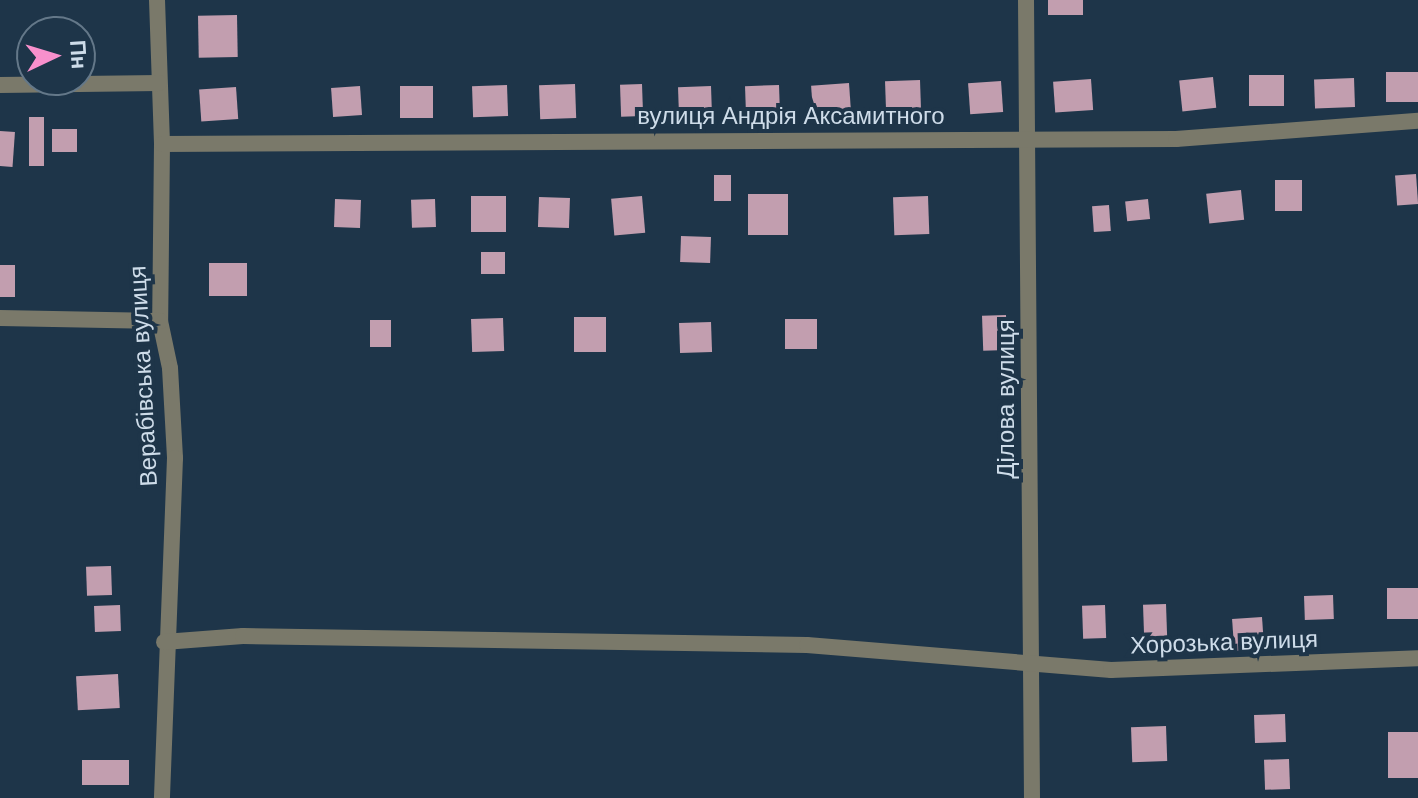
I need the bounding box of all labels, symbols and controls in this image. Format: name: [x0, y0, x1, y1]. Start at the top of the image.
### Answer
north arrow: [16, 16, 96, 96]
text: Пн: [65, 39, 92, 70]
street label: вулиця Андрія Аксамитного: [637, 102, 945, 130]
street label: Верабівська вулиця: [123, 265, 163, 487]
street label: Ділова вулиця: [992, 319, 1020, 479]
street label: Хорозька вулиця: [1130, 624, 1318, 660]

